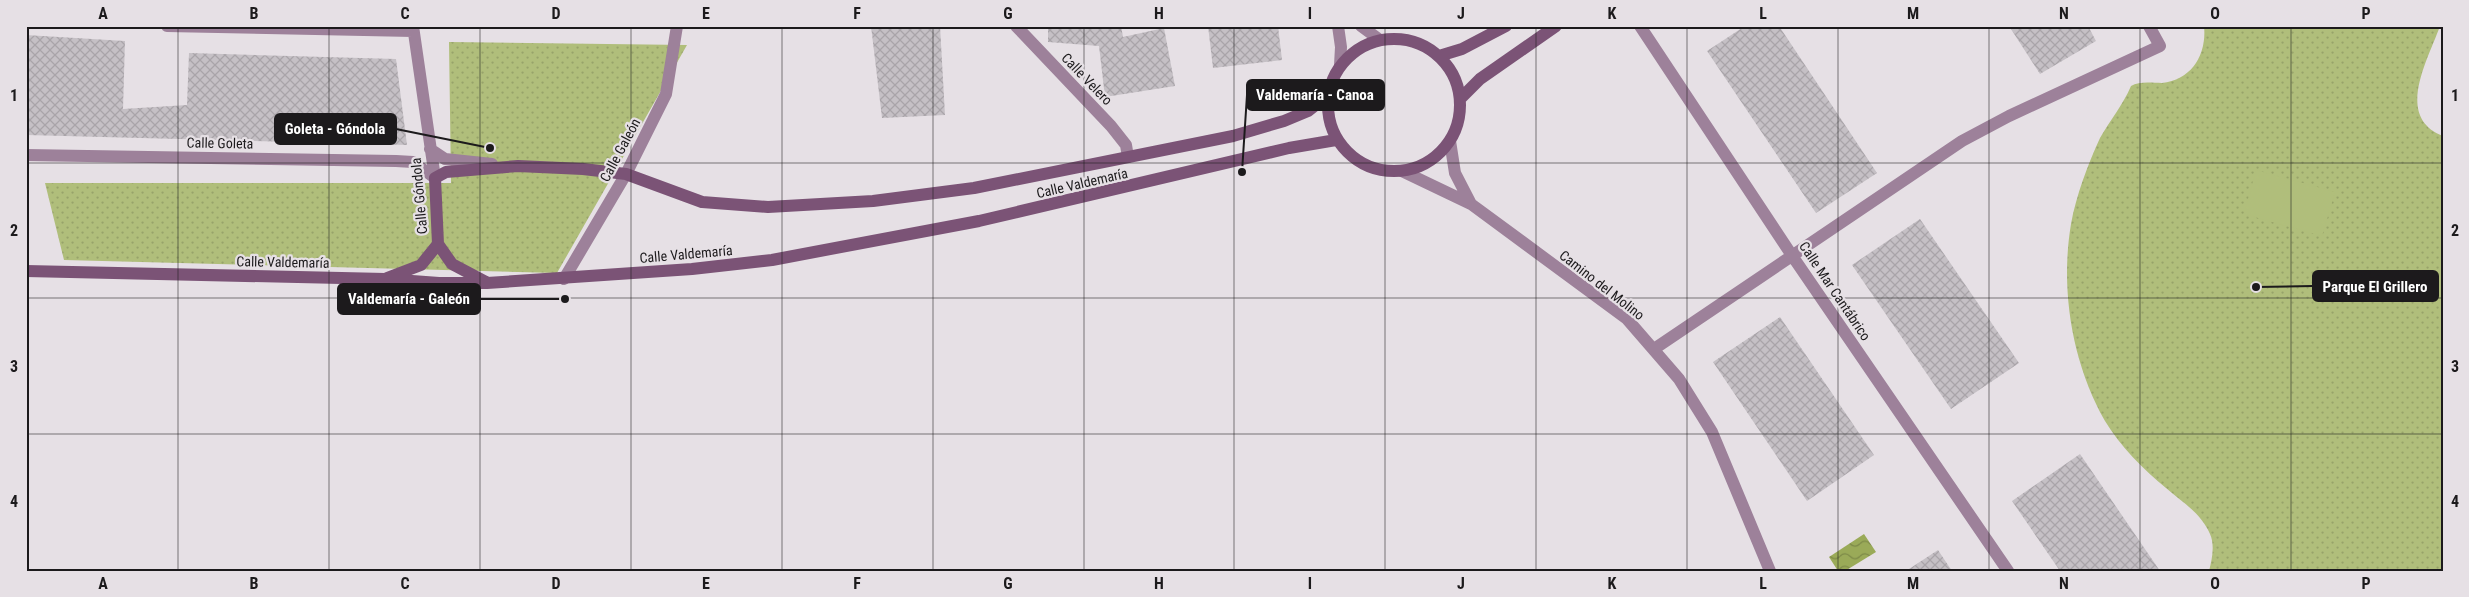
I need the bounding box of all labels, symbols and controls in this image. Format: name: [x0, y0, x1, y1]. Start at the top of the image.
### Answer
text: A: [98, 4, 108, 23]
text: B: [250, 4, 259, 23]
text: C: [400, 4, 410, 23]
text: D: [551, 4, 561, 23]
text: E: [702, 4, 710, 23]
text: F: [853, 4, 861, 23]
text: G: [1003, 4, 1013, 23]
text: H: [1154, 4, 1164, 23]
text: I: [1308, 4, 1312, 23]
text: J: [1457, 4, 1465, 23]
text: K: [1608, 4, 1617, 23]
text: L: [1759, 4, 1767, 23]
text: M: [1907, 4, 1919, 23]
text: N: [2059, 4, 2069, 23]
text: O: [2210, 4, 2220, 23]
text: P: [2361, 4, 2371, 23]
street label: Calle Velero: [1058, 50, 1116, 108]
callout: Valdemaría - Canoa: [1247, 80, 1384, 110]
text: 1: [10, 86, 18, 105]
text: Valdemaría - Canoa: [1256, 86, 1374, 104]
text: 1: [2451, 86, 2459, 105]
callout: Goleta - Góndola: [275, 114, 396, 144]
street label: Calle Galeón: [597, 116, 643, 184]
text: Goleta - Góndola: [285, 120, 385, 138]
street label: Calle Goleta: [186, 134, 254, 152]
street label: Calle Góndola: [408, 157, 430, 235]
street label: Calle Valdemaría: [1035, 165, 1129, 201]
text: 2: [10, 221, 18, 240]
text: 2: [2451, 221, 2459, 240]
street label: Calle Mar Cantábrico: [1796, 239, 1874, 343]
street label: Calle Valdemaría: [639, 242, 733, 266]
street label: Camino del Molino: [1556, 247, 1648, 323]
street label: Calle Valdemaría: [236, 253, 330, 271]
callout: Parque El Grillero: [2313, 271, 2438, 301]
text: Parque El Grillero: [2323, 278, 2427, 296]
callout: Valdemaría - Galeón: [338, 284, 480, 314]
text: Valdemaría - Galeón: [348, 290, 470, 308]
text: 3: [10, 357, 18, 376]
text: 3: [2451, 357, 2459, 376]
text: 4: [10, 492, 18, 511]
text: 4: [2451, 492, 2459, 511]
text: A: [98, 574, 108, 593]
text: B: [250, 574, 259, 593]
text: C: [400, 574, 410, 593]
text: D: [551, 574, 561, 593]
text: E: [702, 574, 710, 593]
text: F: [853, 574, 861, 593]
text: G: [1003, 574, 1013, 593]
text: H: [1154, 574, 1164, 593]
text: I: [1308, 574, 1312, 593]
text: J: [1457, 574, 1465, 593]
text: K: [1608, 574, 1617, 593]
text: L: [1759, 574, 1767, 593]
text: M: [1907, 574, 1919, 593]
text: N: [2059, 574, 2069, 593]
text: O: [2210, 574, 2220, 593]
text: P: [2361, 574, 2371, 593]

